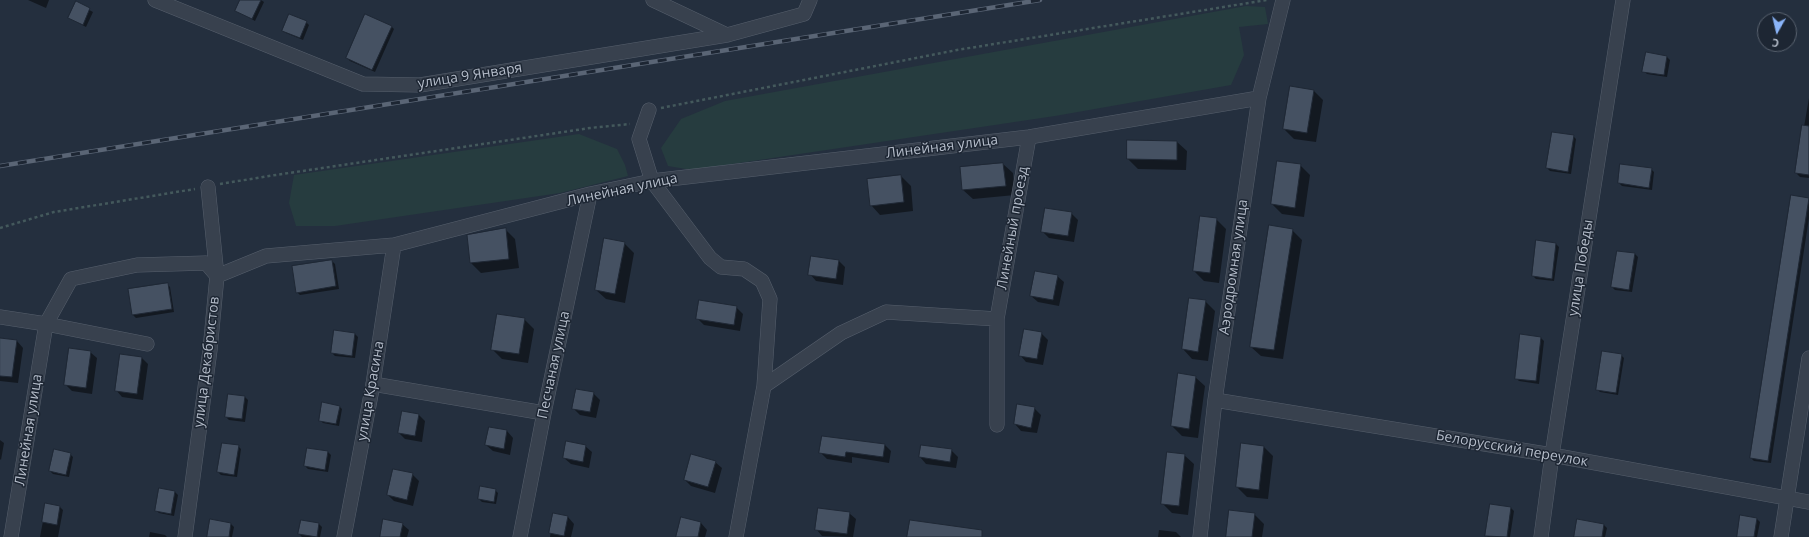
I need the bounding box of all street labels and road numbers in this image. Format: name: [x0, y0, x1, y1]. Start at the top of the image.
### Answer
street label: улица 9 Января: [417, 59, 523, 93]
street label: Линейная улица: [885, 132, 999, 162]
street label: Линейный проезд: [994, 165, 1032, 291]
street label: Линейная улица: [565, 170, 679, 210]
street label: Аэродромная улица: [1216, 198, 1252, 336]
street label: улица Победы: [1565, 218, 1597, 318]
street label: улица Декабристов: [191, 295, 223, 429]
street label: Песчаная улица: [534, 310, 574, 420]
street label: улица Красина: [354, 340, 388, 442]
street label: Линейная улица: [12, 373, 46, 487]
street label: Белорусский переулок: [1435, 427, 1589, 471]

